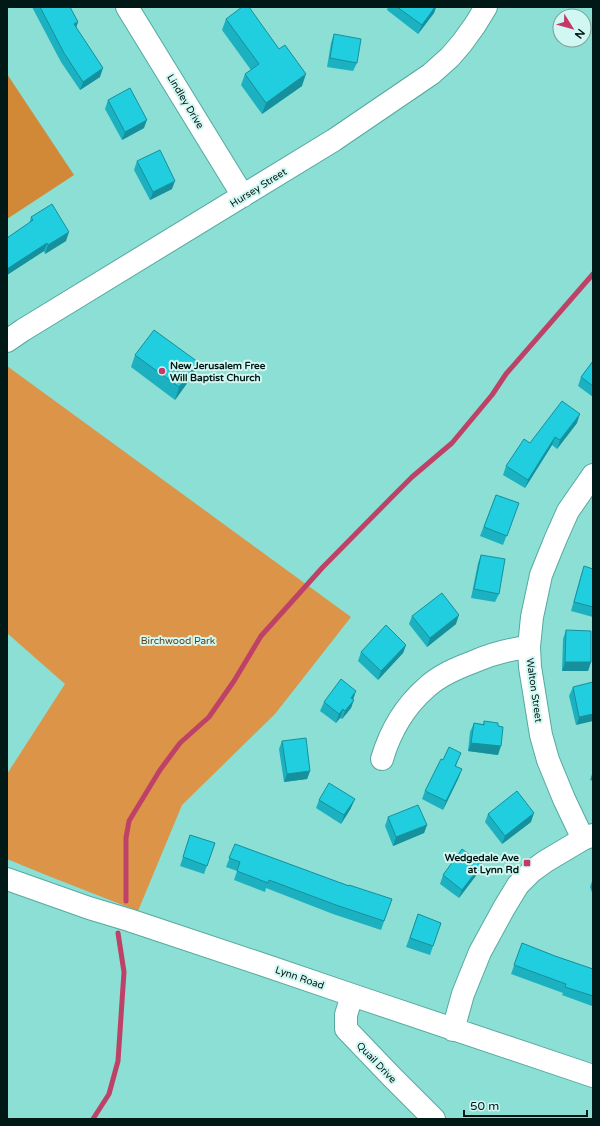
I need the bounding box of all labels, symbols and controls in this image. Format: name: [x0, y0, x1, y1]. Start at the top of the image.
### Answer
north arrow: [552, 8, 592, 48]
text: N: [572, 26, 587, 41]
street label: Lindley Drive: [164, 72, 206, 131]
street label: Hursey Street: [228, 166, 289, 210]
place label: New Jerusalem Free Will Baptist Church: [170, 360, 266, 384]
marker: New Jerusalem Free Will Baptist Church: [157, 366, 167, 376]
park label: Birchwood Park: [141, 635, 216, 647]
street label: Walton Street: [524, 657, 544, 723]
place label: Wedgedale Ave at Lynn Rd: [445, 852, 519, 876]
marker: Wedgedale Ave at Lynn Rd: [522, 858, 532, 868]
street label: Lynn Road: [274, 964, 326, 992]
street label: Quail Drive: [354, 1040, 399, 1086]
scale bar: [464, 1092, 587, 1118]
text: 50 m: [470, 1099, 499, 1113]

